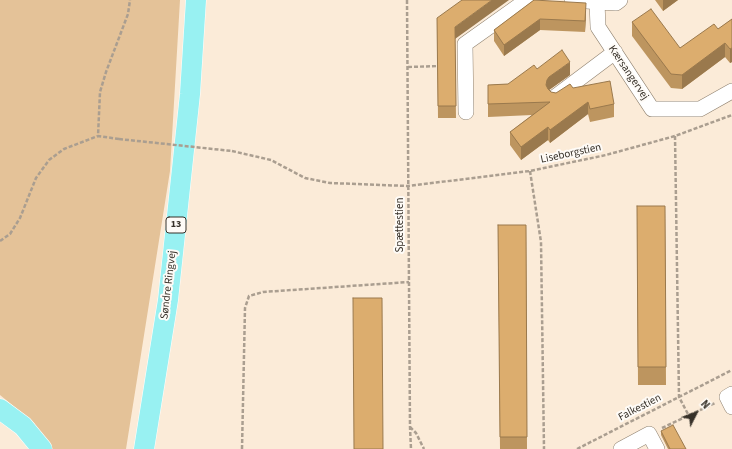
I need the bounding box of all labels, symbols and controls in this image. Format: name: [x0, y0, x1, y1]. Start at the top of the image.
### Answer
street label: Kærsangervej: [605, 43, 651, 103]
street label: Liseborgstien: [539, 141, 603, 167]
street label: Spættestien: [394, 197, 408, 253]
road number: 13: [166, 217, 186, 233]
street label: Søndre Ringvej: [158, 250, 180, 320]
street label: Falkestien: [616, 392, 664, 424]
north arrow: [676, 393, 716, 433]
text: N: [697, 397, 713, 412]

